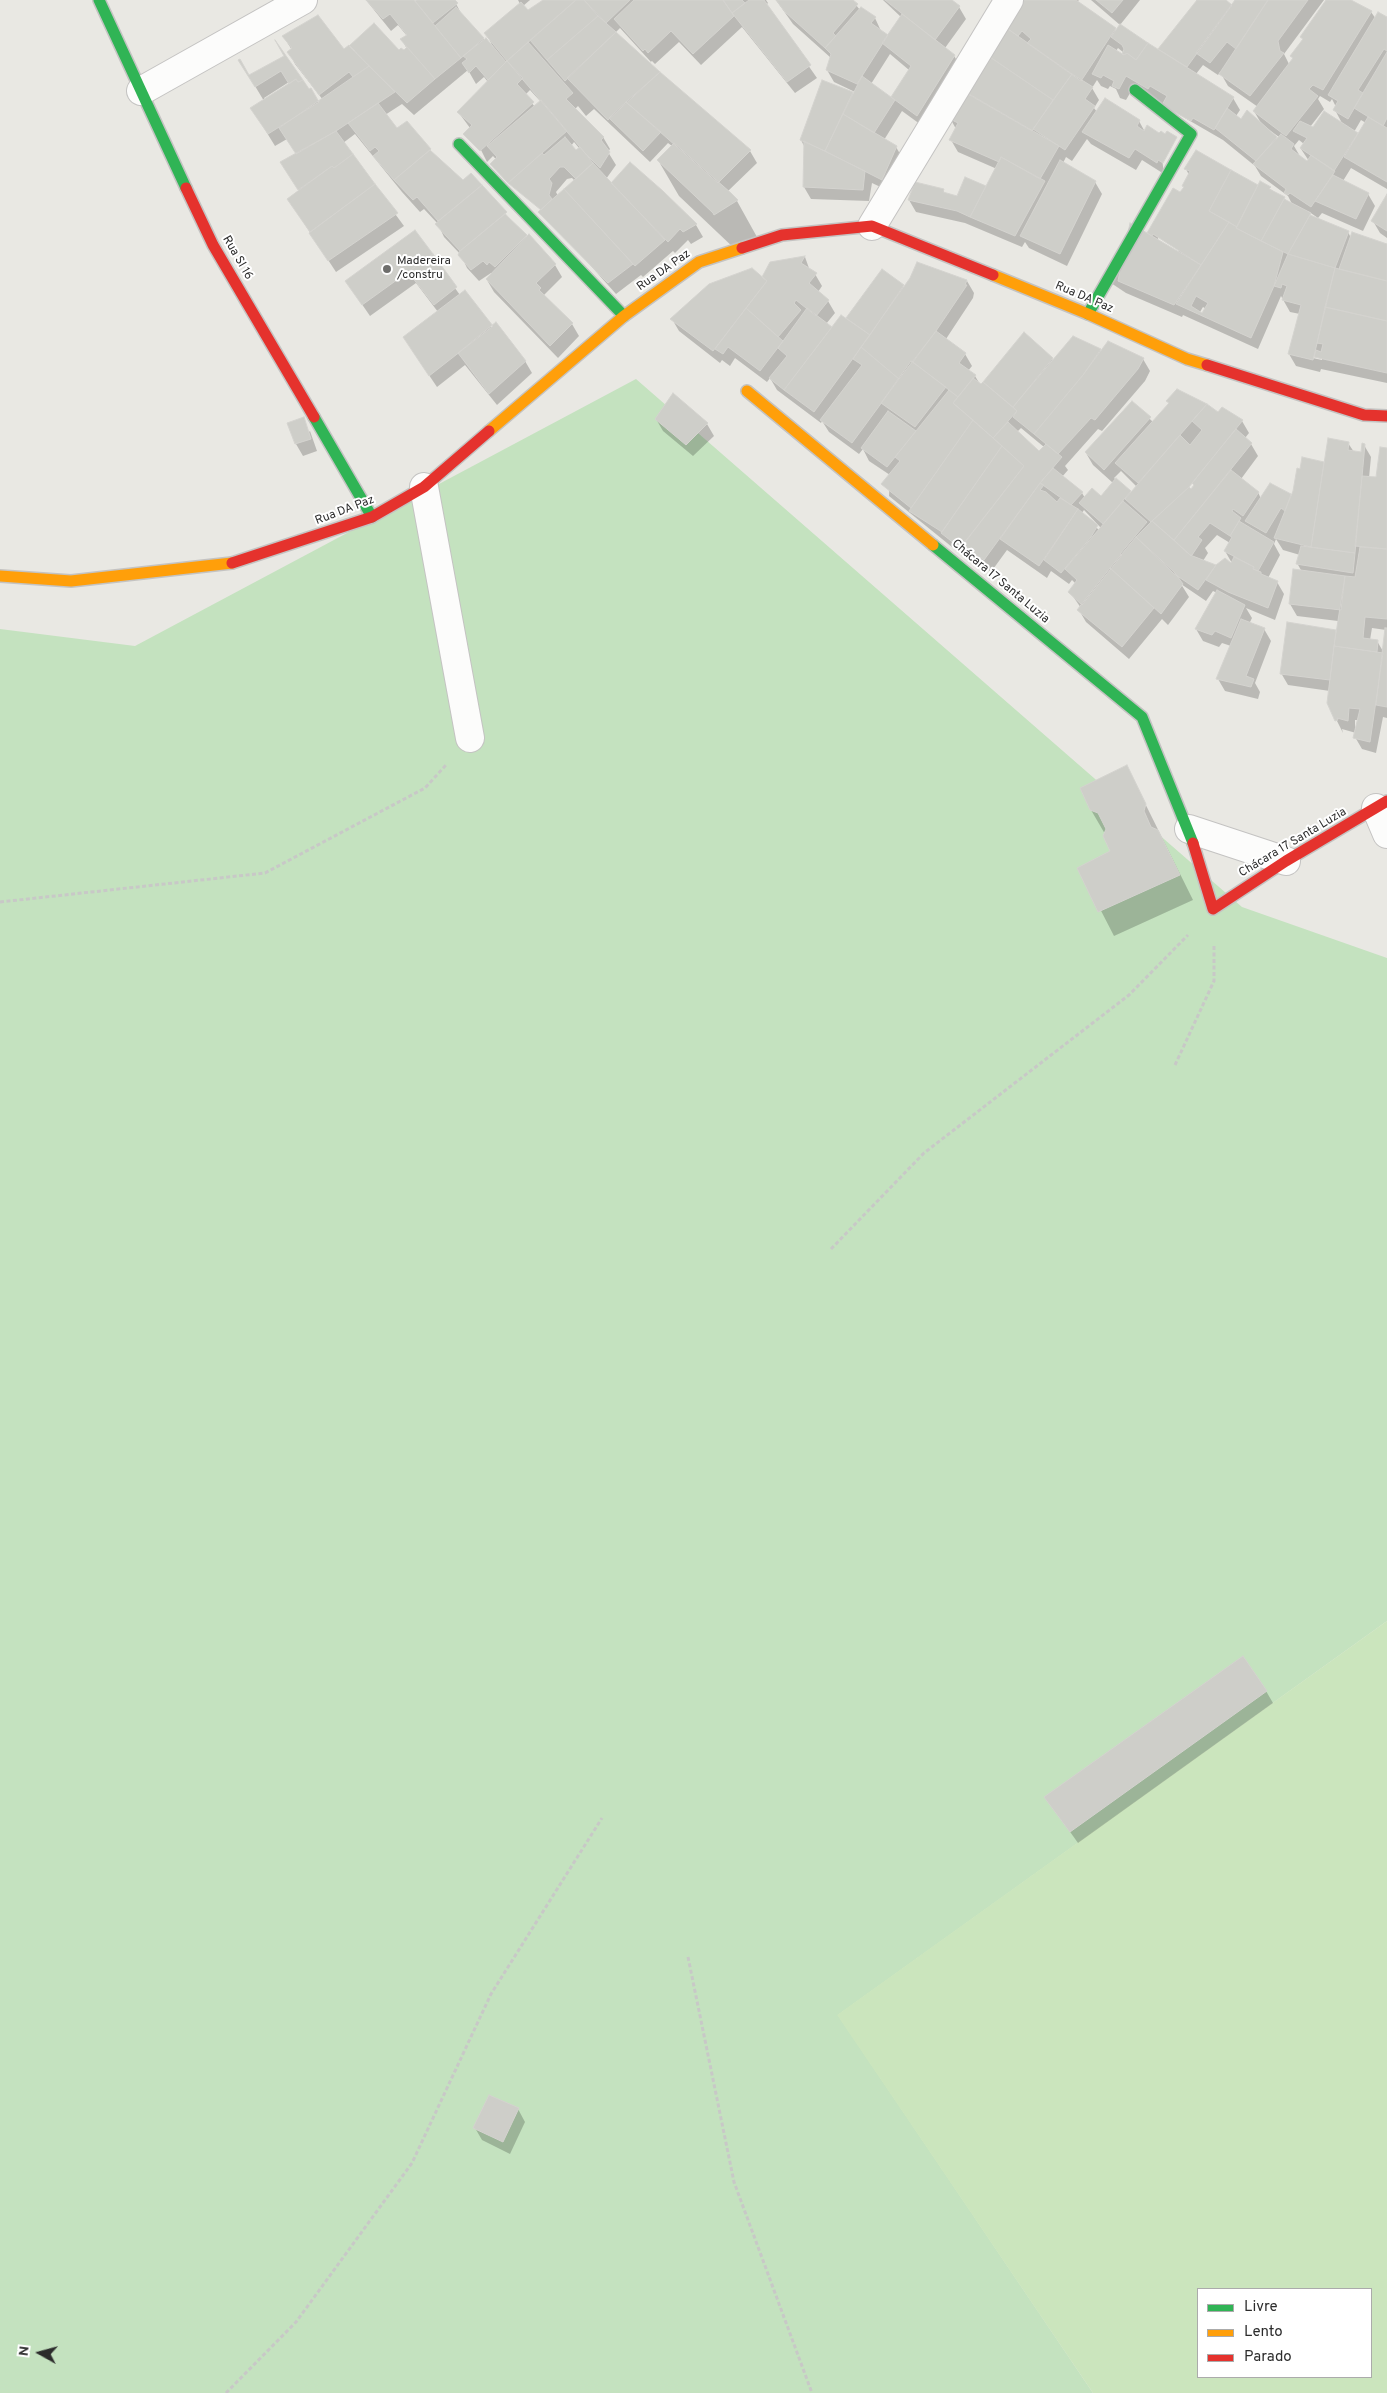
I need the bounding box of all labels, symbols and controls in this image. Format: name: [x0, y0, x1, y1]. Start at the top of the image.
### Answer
street label: Rua Sl 16: [219, 233, 255, 283]
street label: Rua DA Paz: [634, 247, 694, 295]
place label: Madereira /constru: [397, 255, 451, 283]
marker: Madereira /constru: [381, 263, 393, 275]
street label: Rua DA Paz: [1053, 279, 1115, 317]
street label: Rua DA Paz: [313, 493, 377, 529]
street label: Chácara 17 Santa Luzia: [948, 537, 1052, 627]
street label: Chácara 17 Santa Luzia: [1237, 805, 1349, 881]
legend: [1197, 2288, 1372, 2378]
text: Livre: [1244, 2298, 1278, 2317]
text: Lento: [1244, 2323, 1283, 2342]
north arrow: [15, 2328, 65, 2378]
text: N: [16, 2345, 34, 2357]
text: Parado: [1244, 2348, 1292, 2367]

